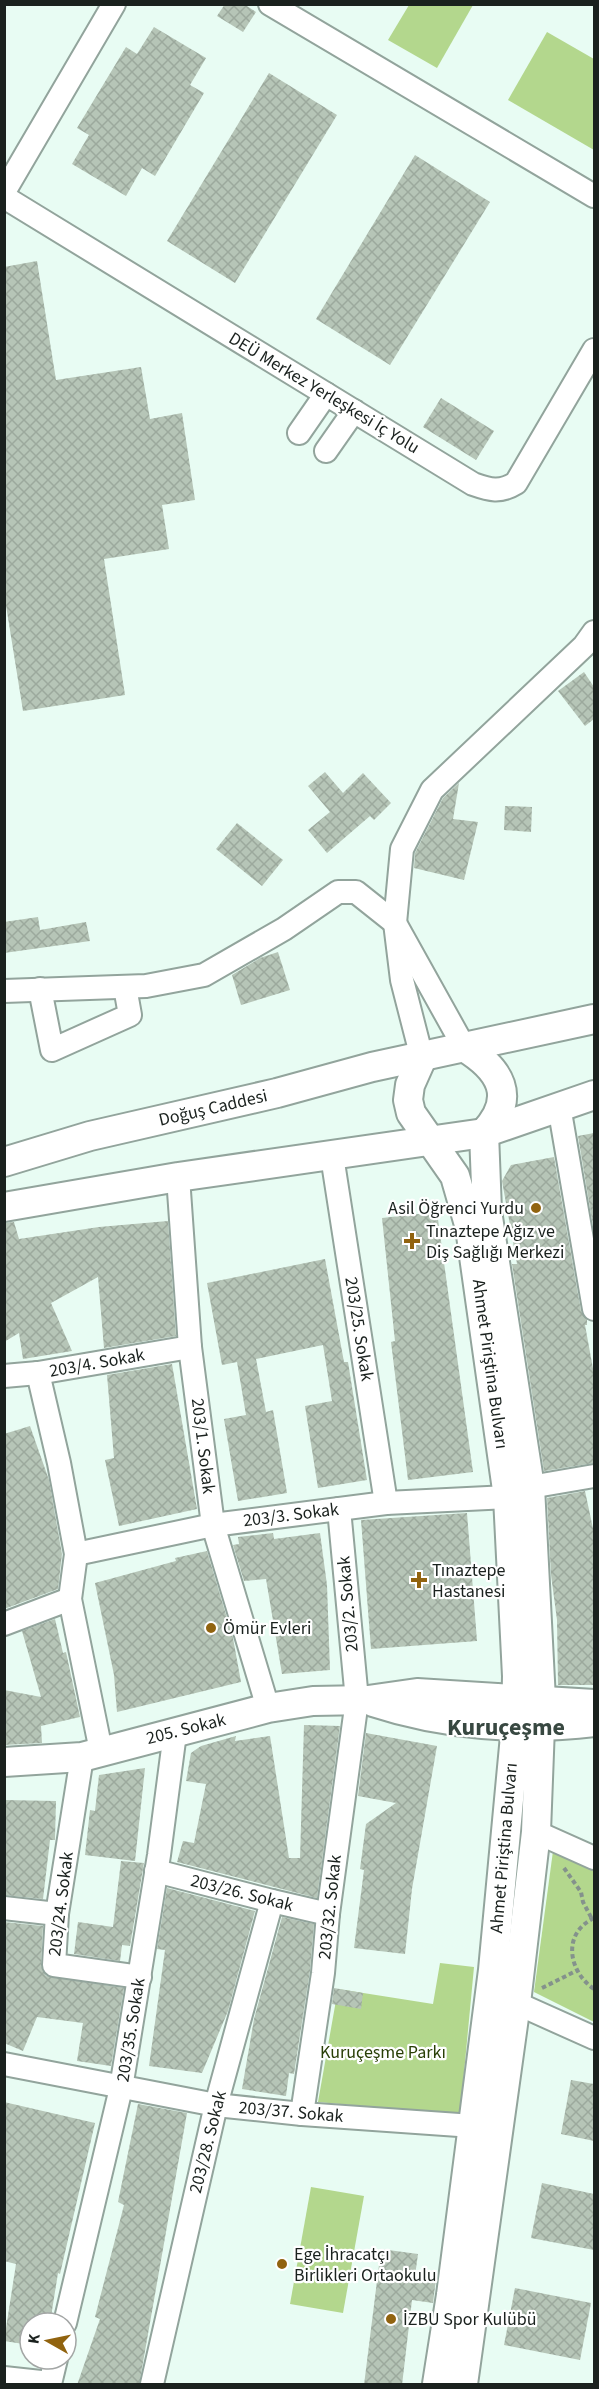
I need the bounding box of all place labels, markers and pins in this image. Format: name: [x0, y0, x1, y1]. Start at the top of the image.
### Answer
place label: Asil Öğrenci Yurdu: [388, 1196, 524, 1221]
marker: Asil Öğrenci Yurdu: [529, 1201, 543, 1215]
place label: Tınaztepe Ağız ve Diş Sağlığı Merkezi: [426, 1219, 564, 1265]
marker: Tınaztepe Ağız ve Diş Sağlığı Merkezi: [403, 1232, 421, 1250]
place label: Tınaztepe Hastanesi: [432, 1558, 506, 1604]
marker: Tınaztepe Hastanesi: [410, 1571, 428, 1589]
place label: Ömür Evleri: [223, 1616, 311, 1641]
marker: Ömür Evleri: [204, 1621, 218, 1635]
place label: Ege İhracatçı Birlikleri Ortaokulu: [294, 2242, 437, 2288]
marker: Ege İhracatçı Birlikleri Ortaokulu: [275, 2257, 289, 2271]
place label: İZBU Spor Kulübü: [403, 2307, 537, 2332]
marker: İZBU Spor Kulübü: [384, 2312, 398, 2326]

